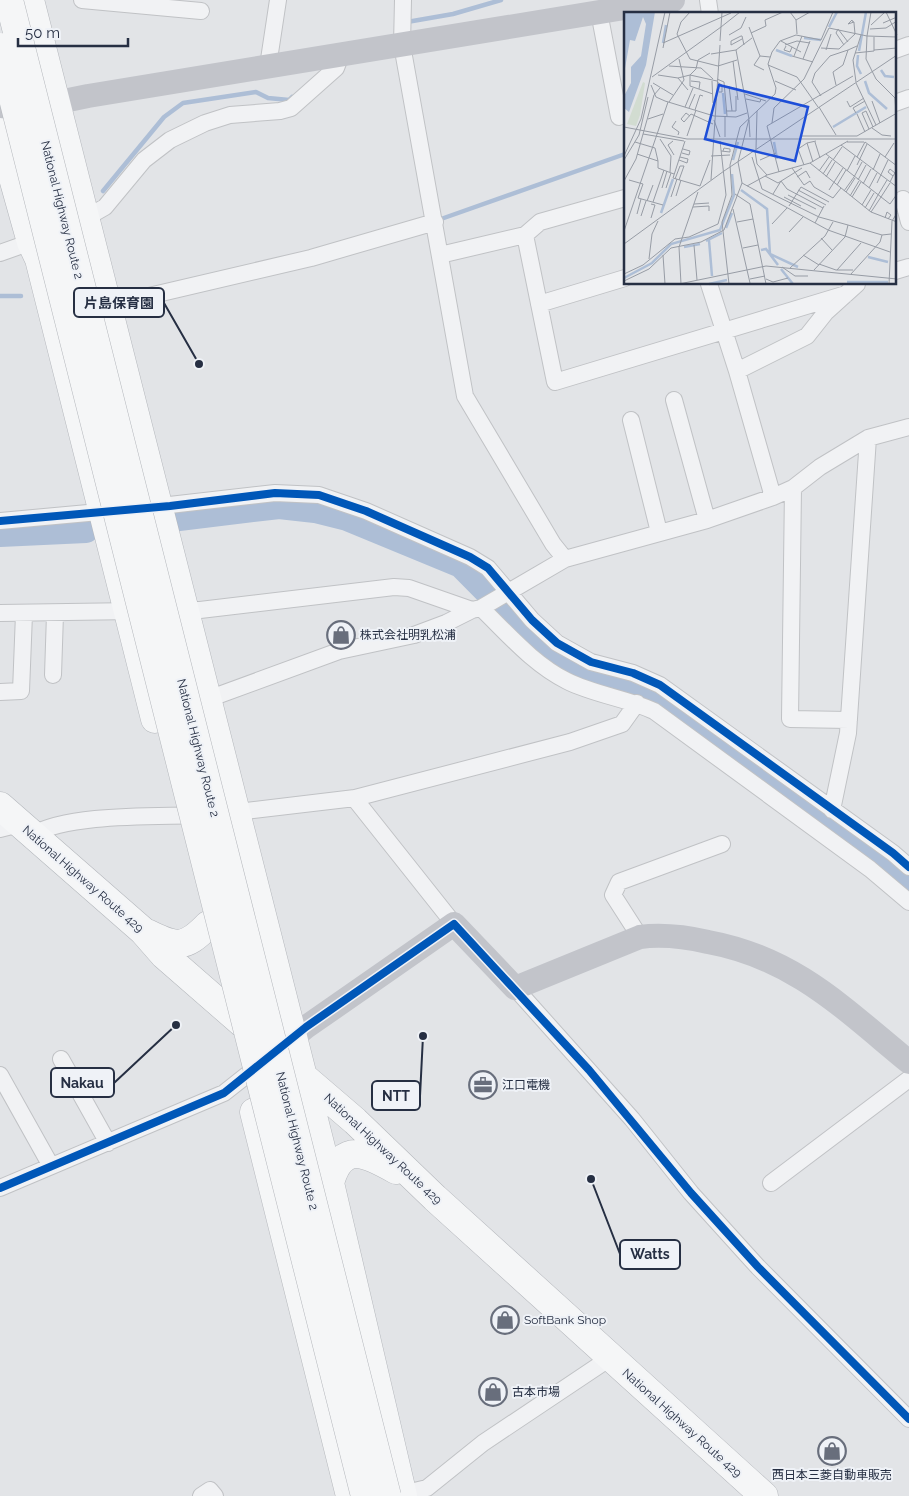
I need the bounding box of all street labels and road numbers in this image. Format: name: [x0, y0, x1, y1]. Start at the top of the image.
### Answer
street label: National Highway Route 2: [38, 139, 86, 281]
street label: National Highway Route 2: [174, 677, 222, 819]
street label: National Highway Route 429: [20, 823, 146, 935]
street label: National Highway Route 2: [273, 1070, 321, 1212]
street label: National Highway Route 429: [321, 1091, 445, 1207]
street label: National Highway Route 429: [619, 1366, 745, 1480]

